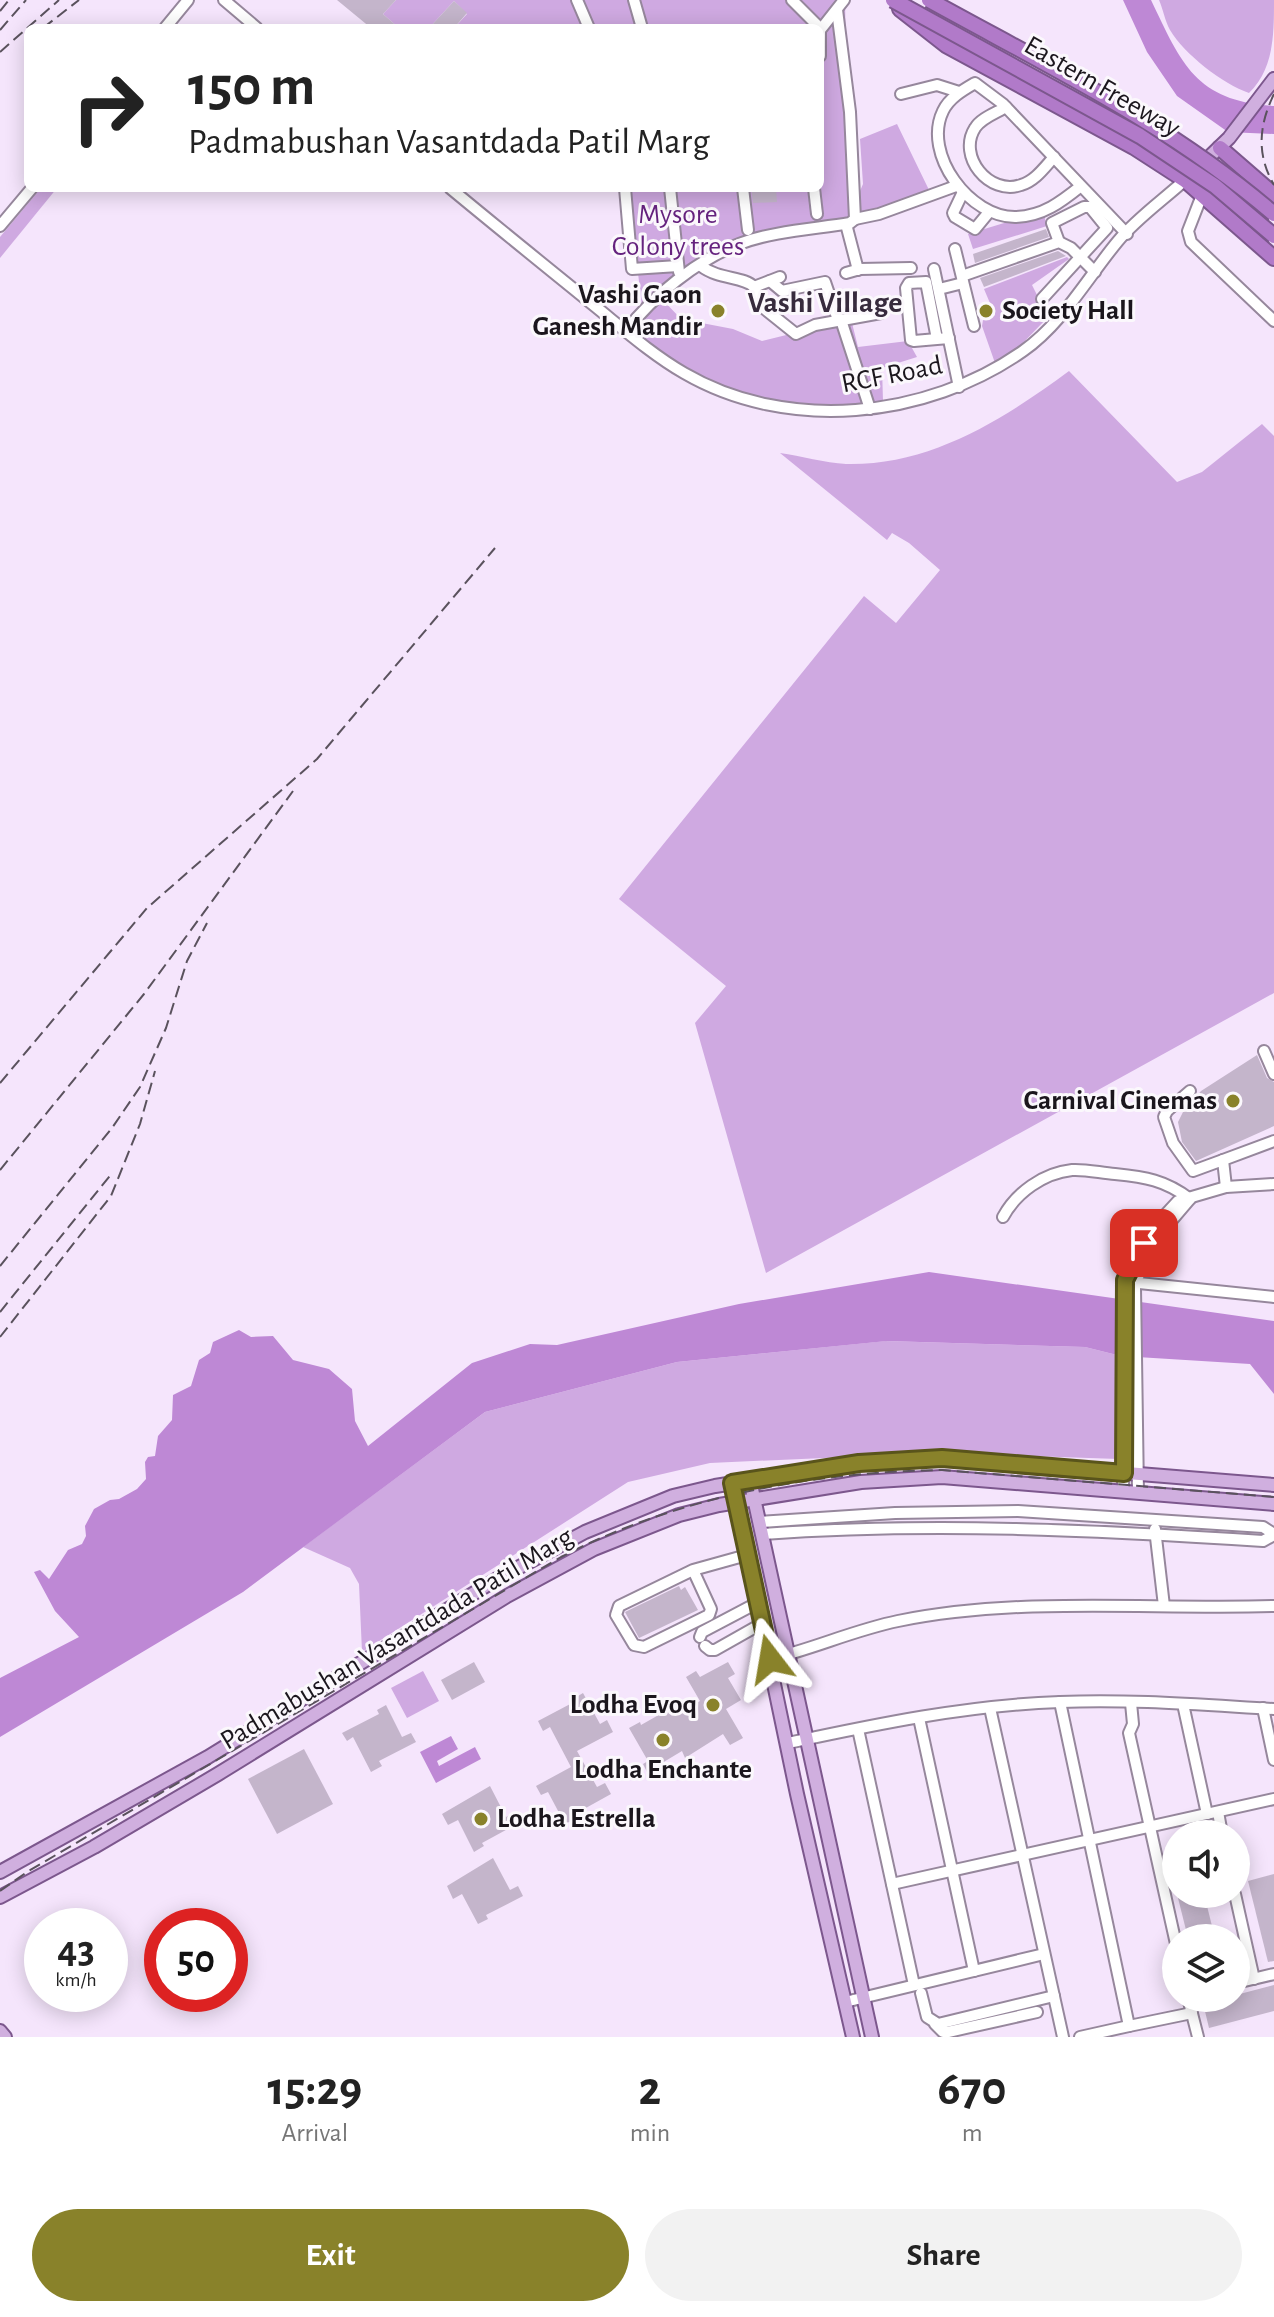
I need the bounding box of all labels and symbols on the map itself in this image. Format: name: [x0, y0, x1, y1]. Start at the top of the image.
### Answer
street label: Eastern Freeway: [1019, 31, 1185, 143]
park label: Mysore Colony trees: [612, 201, 744, 261]
place label: Vashi Gaon Ganesh Mandir: [532, 281, 702, 341]
district label: Vashi Village: [748, 288, 902, 318]
place label: Society Hall: [1002, 297, 1134, 325]
marker: Vashi Gaon Ganesh Mandir: [709, 302, 727, 320]
marker: Society Hall: [977, 302, 995, 320]
street label: RCF Road: [839, 351, 945, 399]
place label: Carnival Cinemas: [1024, 1087, 1217, 1115]
marker: Carnival Cinemas: [1224, 1092, 1242, 1110]
pin: [1110, 1209, 1178, 1277]
street label: Padmabushan Vasantdada Patil Marg: [216, 1522, 578, 1755]
position arrow: [728, 1617, 812, 1701]
place label: Lodha Evoq: [570, 1691, 697, 1719]
marker: Lodha Evoq: [704, 1696, 722, 1714]
marker: Lodha Enchante: [654, 1731, 672, 1749]
place label: Lodha Enchante: [574, 1756, 752, 1784]
place label: Lodha Estrella: [497, 1805, 656, 1833]
marker: Lodha Estrella: [472, 1810, 490, 1828]
speed limit sign: 50: [144, 1908, 248, 2012]

